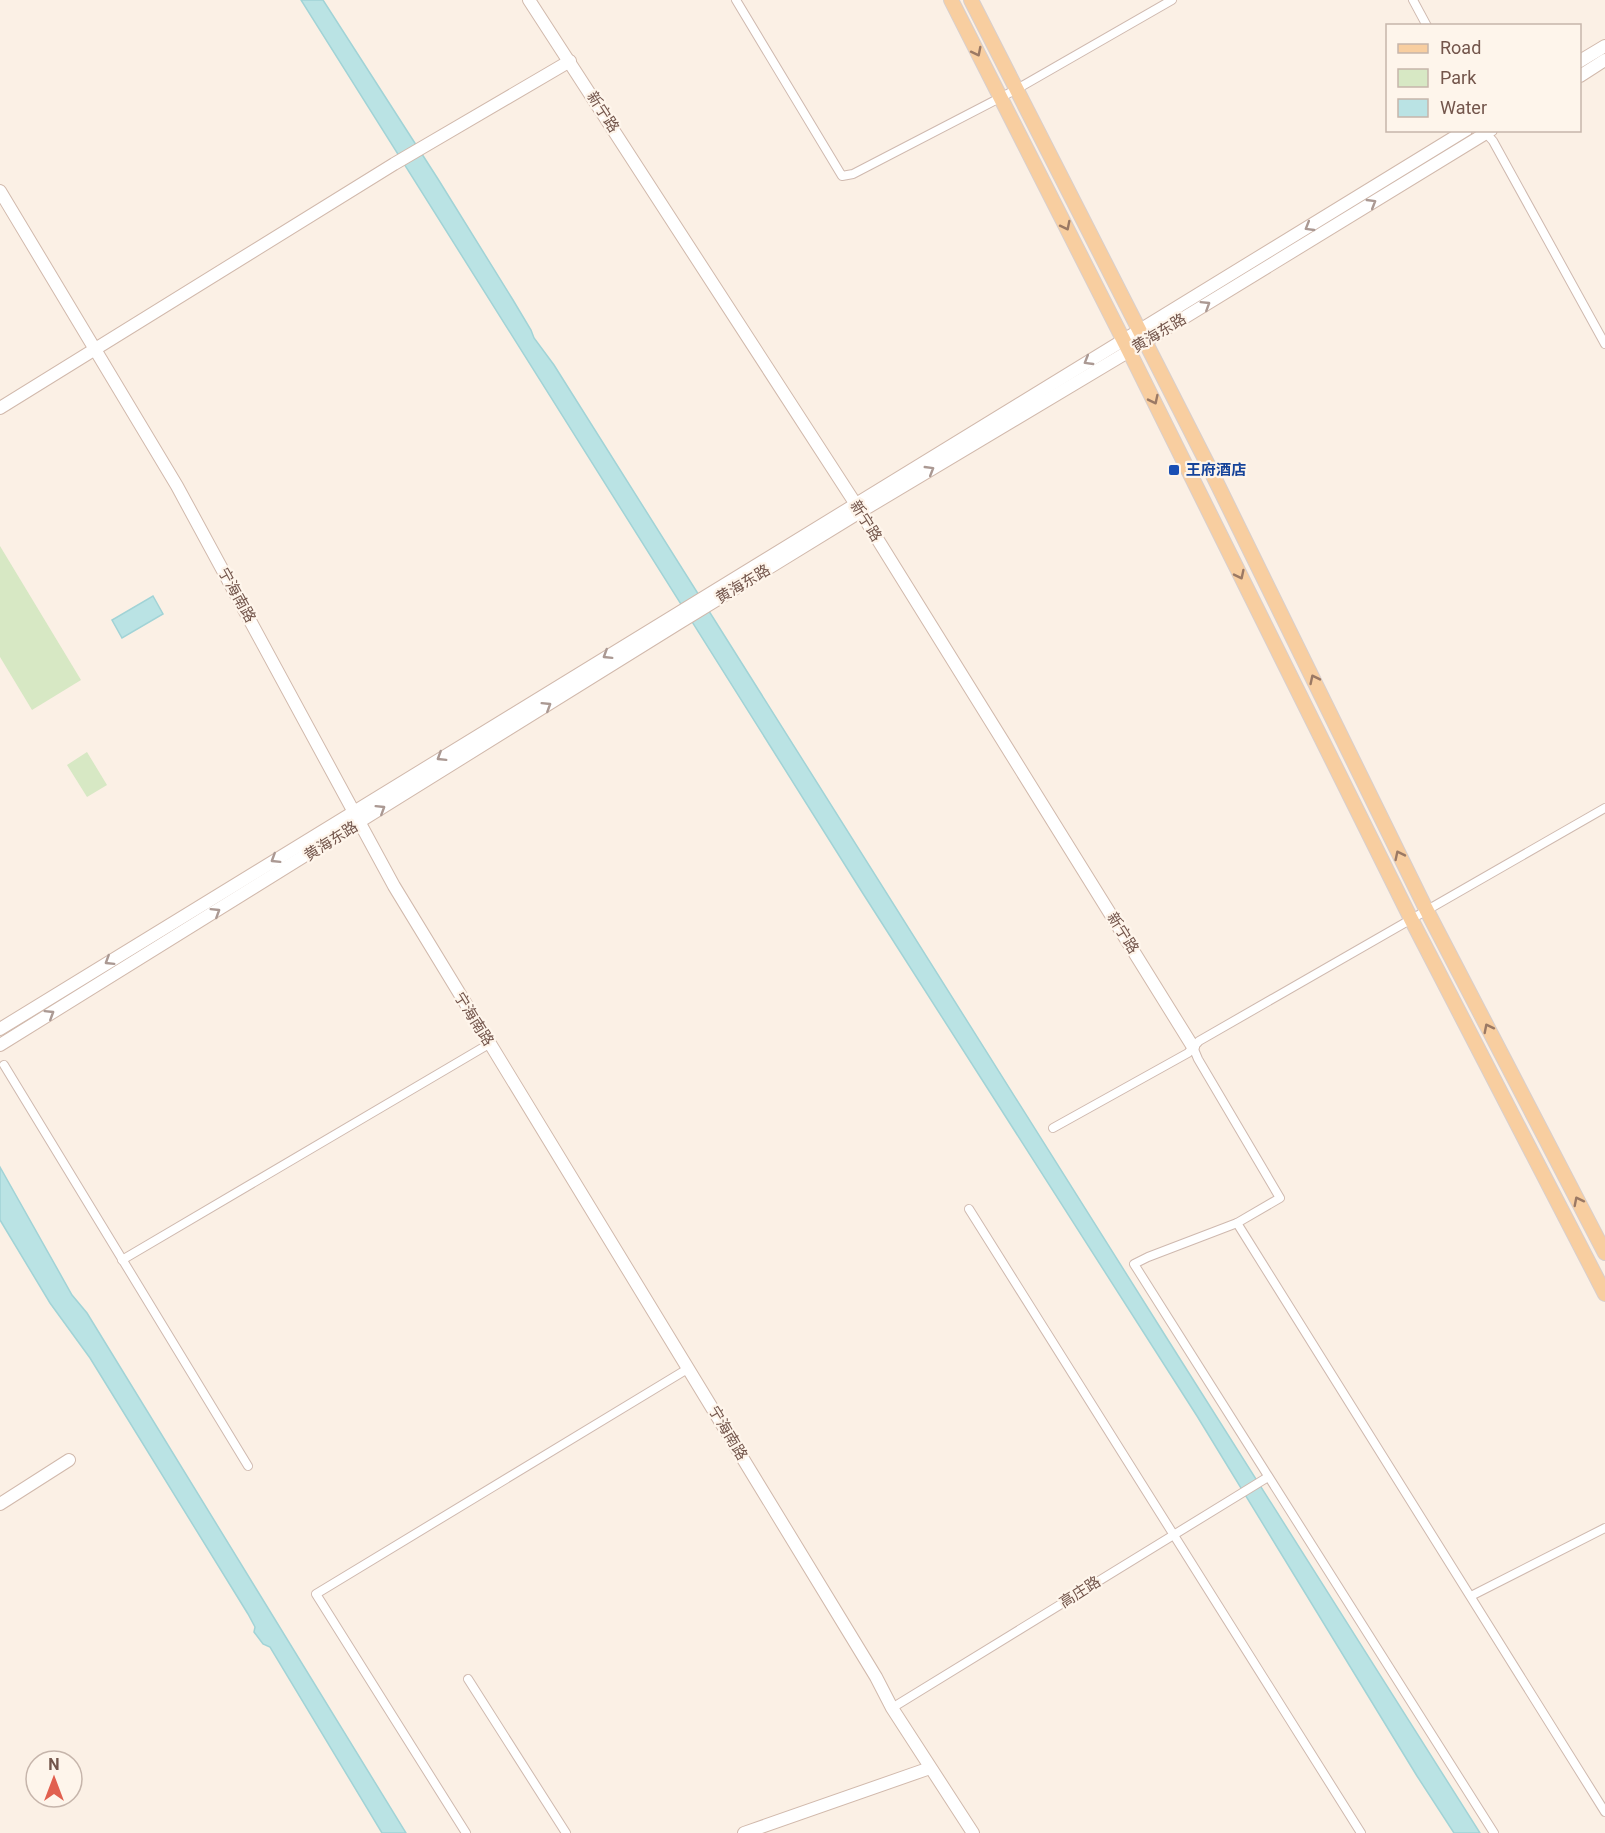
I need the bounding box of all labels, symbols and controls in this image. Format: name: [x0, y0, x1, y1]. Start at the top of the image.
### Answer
legend: [1386, 24, 1581, 132]
text: Road: [1440, 37, 1481, 58]
one-way arrow: [970, 46, 981, 56]
text: Park: [1440, 67, 1477, 88]
street label: 新宁路: [583, 88, 623, 136]
text: Water: [1440, 97, 1487, 118]
one-way arrow: [1366, 199, 1376, 211]
one-way arrow: [1305, 219, 1315, 231]
one-way arrow: [1058, 220, 1070, 231]
one-way arrow: [1200, 301, 1210, 313]
street label: 黄海东路: [1129, 310, 1189, 356]
one-way arrow: [1084, 354, 1094, 366]
one-way arrow: [1146, 394, 1158, 405]
place label: 王府酒店: [1186, 461, 1246, 479]
marker: 王府酒店: [1167, 463, 1181, 477]
one-way arrow: [924, 466, 934, 477]
street label: 新宁路: [846, 497, 886, 545]
street label: 黄海东路: [713, 561, 773, 607]
street label: 宁海南路: [215, 564, 259, 626]
one-way arrow: [1233, 568, 1244, 579]
one-way arrow: [603, 648, 614, 659]
one-way arrow: [1309, 675, 1321, 686]
one-way arrow: [541, 701, 551, 713]
one-way arrow: [437, 749, 447, 761]
one-way arrow: [375, 806, 386, 817]
street label: 黄海东路: [301, 817, 361, 865]
one-way arrow: [1395, 850, 1407, 861]
one-way arrow: [271, 852, 281, 864]
one-way arrow: [210, 907, 220, 919]
street label: 新宁路: [1103, 909, 1143, 957]
one-way arrow: [105, 954, 115, 966]
street label: 宁海南路: [450, 989, 498, 1049]
one-way arrow: [44, 1010, 54, 1022]
one-way arrow: [1484, 1024, 1495, 1035]
one-way arrow: [1574, 1197, 1585, 1208]
street label: 宁海南路: [705, 1403, 751, 1463]
street label: 高庄路: [1056, 1572, 1104, 1612]
north arrow: [24, 1749, 84, 1809]
text: N: [48, 1755, 60, 1774]

